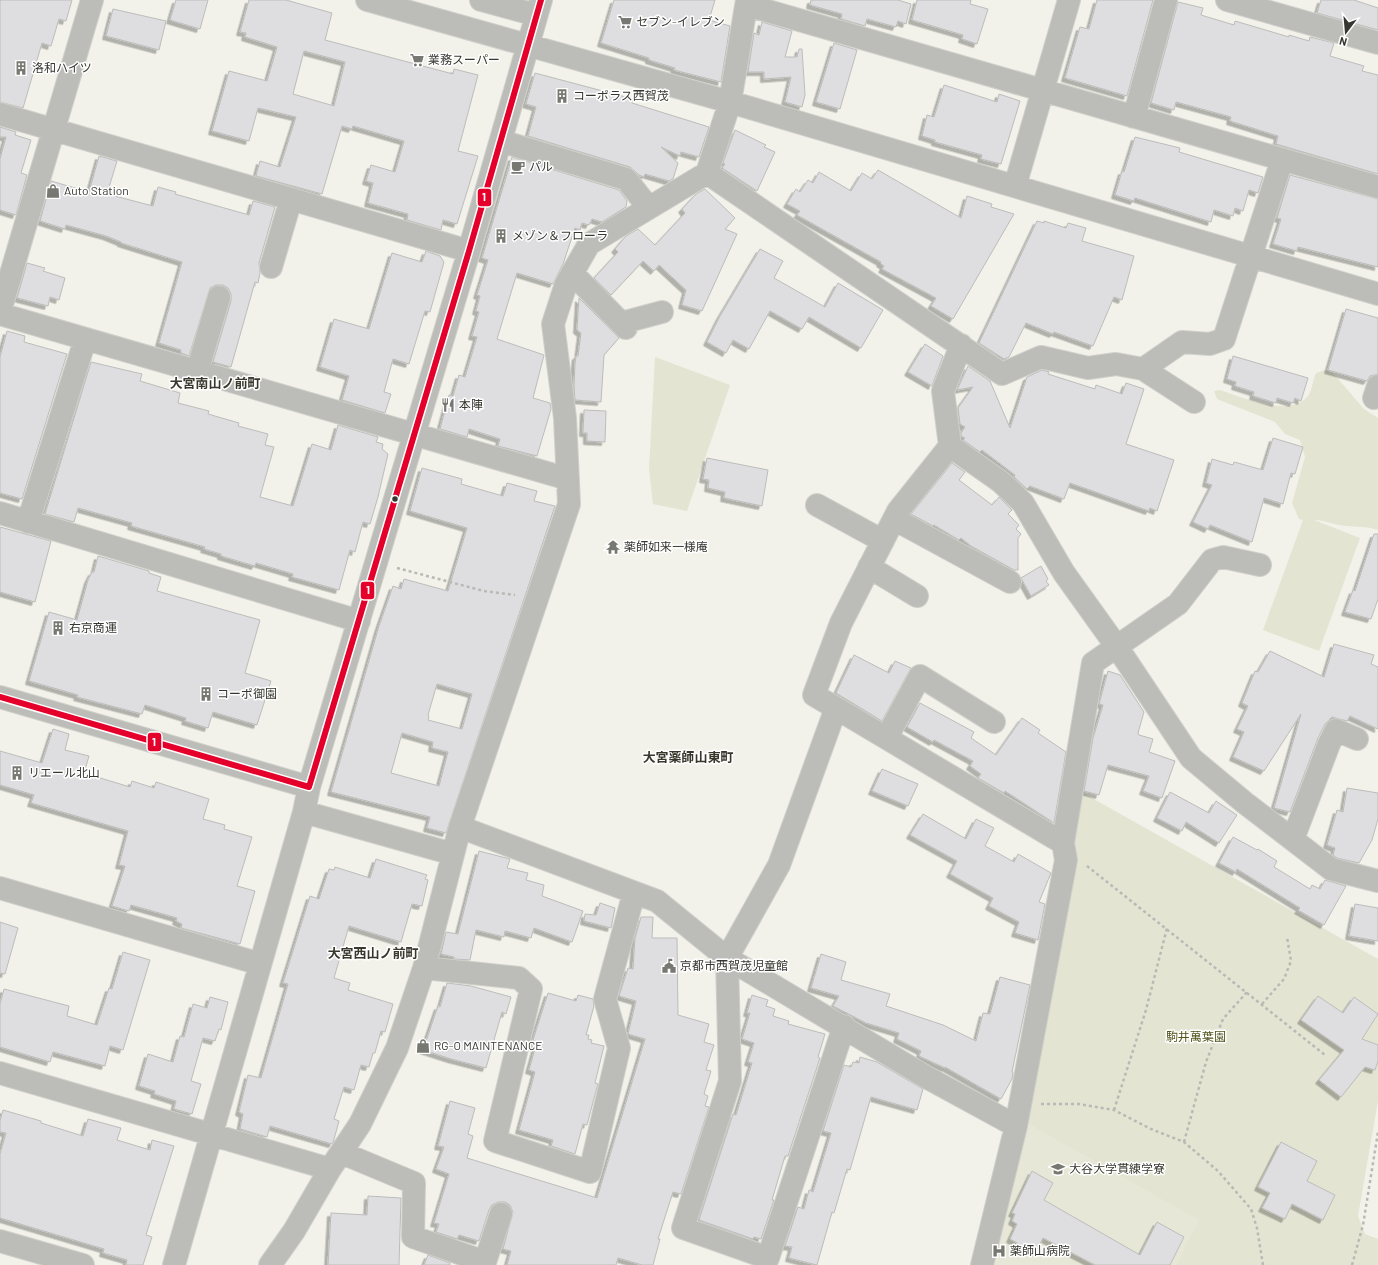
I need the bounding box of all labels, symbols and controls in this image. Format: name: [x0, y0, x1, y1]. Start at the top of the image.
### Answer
north arrow: [1326, 12, 1366, 52]
supermarket icon: セブン-イレブン: [617, 14, 633, 30]
place label: セブン-イレブン: [636, 14, 725, 28]
text: N: [1338, 35, 1348, 49]
supermarket icon: 業務スーパー: [409, 52, 425, 68]
place label: 業務スーパー: [428, 52, 500, 66]
building icon: 洛和ハイツ: [13, 60, 29, 76]
place label: 洛和ハイツ: [32, 60, 92, 74]
building icon: コーポラス西賀茂: [554, 88, 570, 104]
place label: コーポラス西賀茂: [573, 88, 669, 102]
cafe icon: パル: [510, 159, 526, 175]
place label: パル: [529, 159, 553, 173]
shop icon: Auto Station: [45, 183, 61, 199]
place label: Auto Station: [64, 183, 129, 197]
line badge: 1: [477, 188, 492, 207]
text: 1: [482, 190, 486, 203]
building icon: メゾン＆フローラ: [493, 228, 509, 244]
place label: メゾン＆フローラ: [512, 228, 608, 242]
district label: 大宮南山ノ前町: [169, 375, 261, 391]
restaurant icon: 本陣: [440, 397, 456, 413]
place label: 本陣: [459, 397, 483, 411]
unlabelled marker: [390, 494, 400, 504]
temple icon: 薬師如来一様庵: [605, 539, 621, 555]
place label: 薬師如来一様庵: [624, 539, 708, 553]
line badge: 1: [360, 581, 375, 600]
text: 1: [366, 583, 370, 596]
building icon: 右京商運: [50, 620, 66, 636]
place label: 右京商運: [69, 620, 117, 634]
building icon: コーポ御園: [198, 686, 214, 702]
place label: コーポ御園: [217, 686, 277, 700]
line badge: 1: [147, 732, 162, 752]
text: 1: [152, 735, 156, 748]
district label: 大宮薬師山東町: [642, 749, 734, 765]
building icon: リエール北山: [9, 765, 25, 781]
place label: リエール北山: [28, 765, 100, 779]
district label: 大宮西山ノ前町: [327, 945, 419, 961]
public building icon: 京都市西賀茂児童館: [661, 958, 677, 974]
place label: 京都市西賀茂児童館: [680, 958, 788, 972]
park label: 駒井萬葉園: [1166, 1029, 1226, 1043]
shop icon: RG-O MAINTENANCE: [415, 1038, 431, 1054]
place label: RG-O MAINTENANCE: [434, 1038, 543, 1052]
school or university icon: 大谷大学貫練学寮: [1050, 1161, 1066, 1177]
place label: 大谷大学貫練学寮: [1069, 1161, 1165, 1175]
hospital icon: 薬師山病院: [991, 1243, 1007, 1259]
place label: 薬師山病院: [1010, 1243, 1070, 1257]

